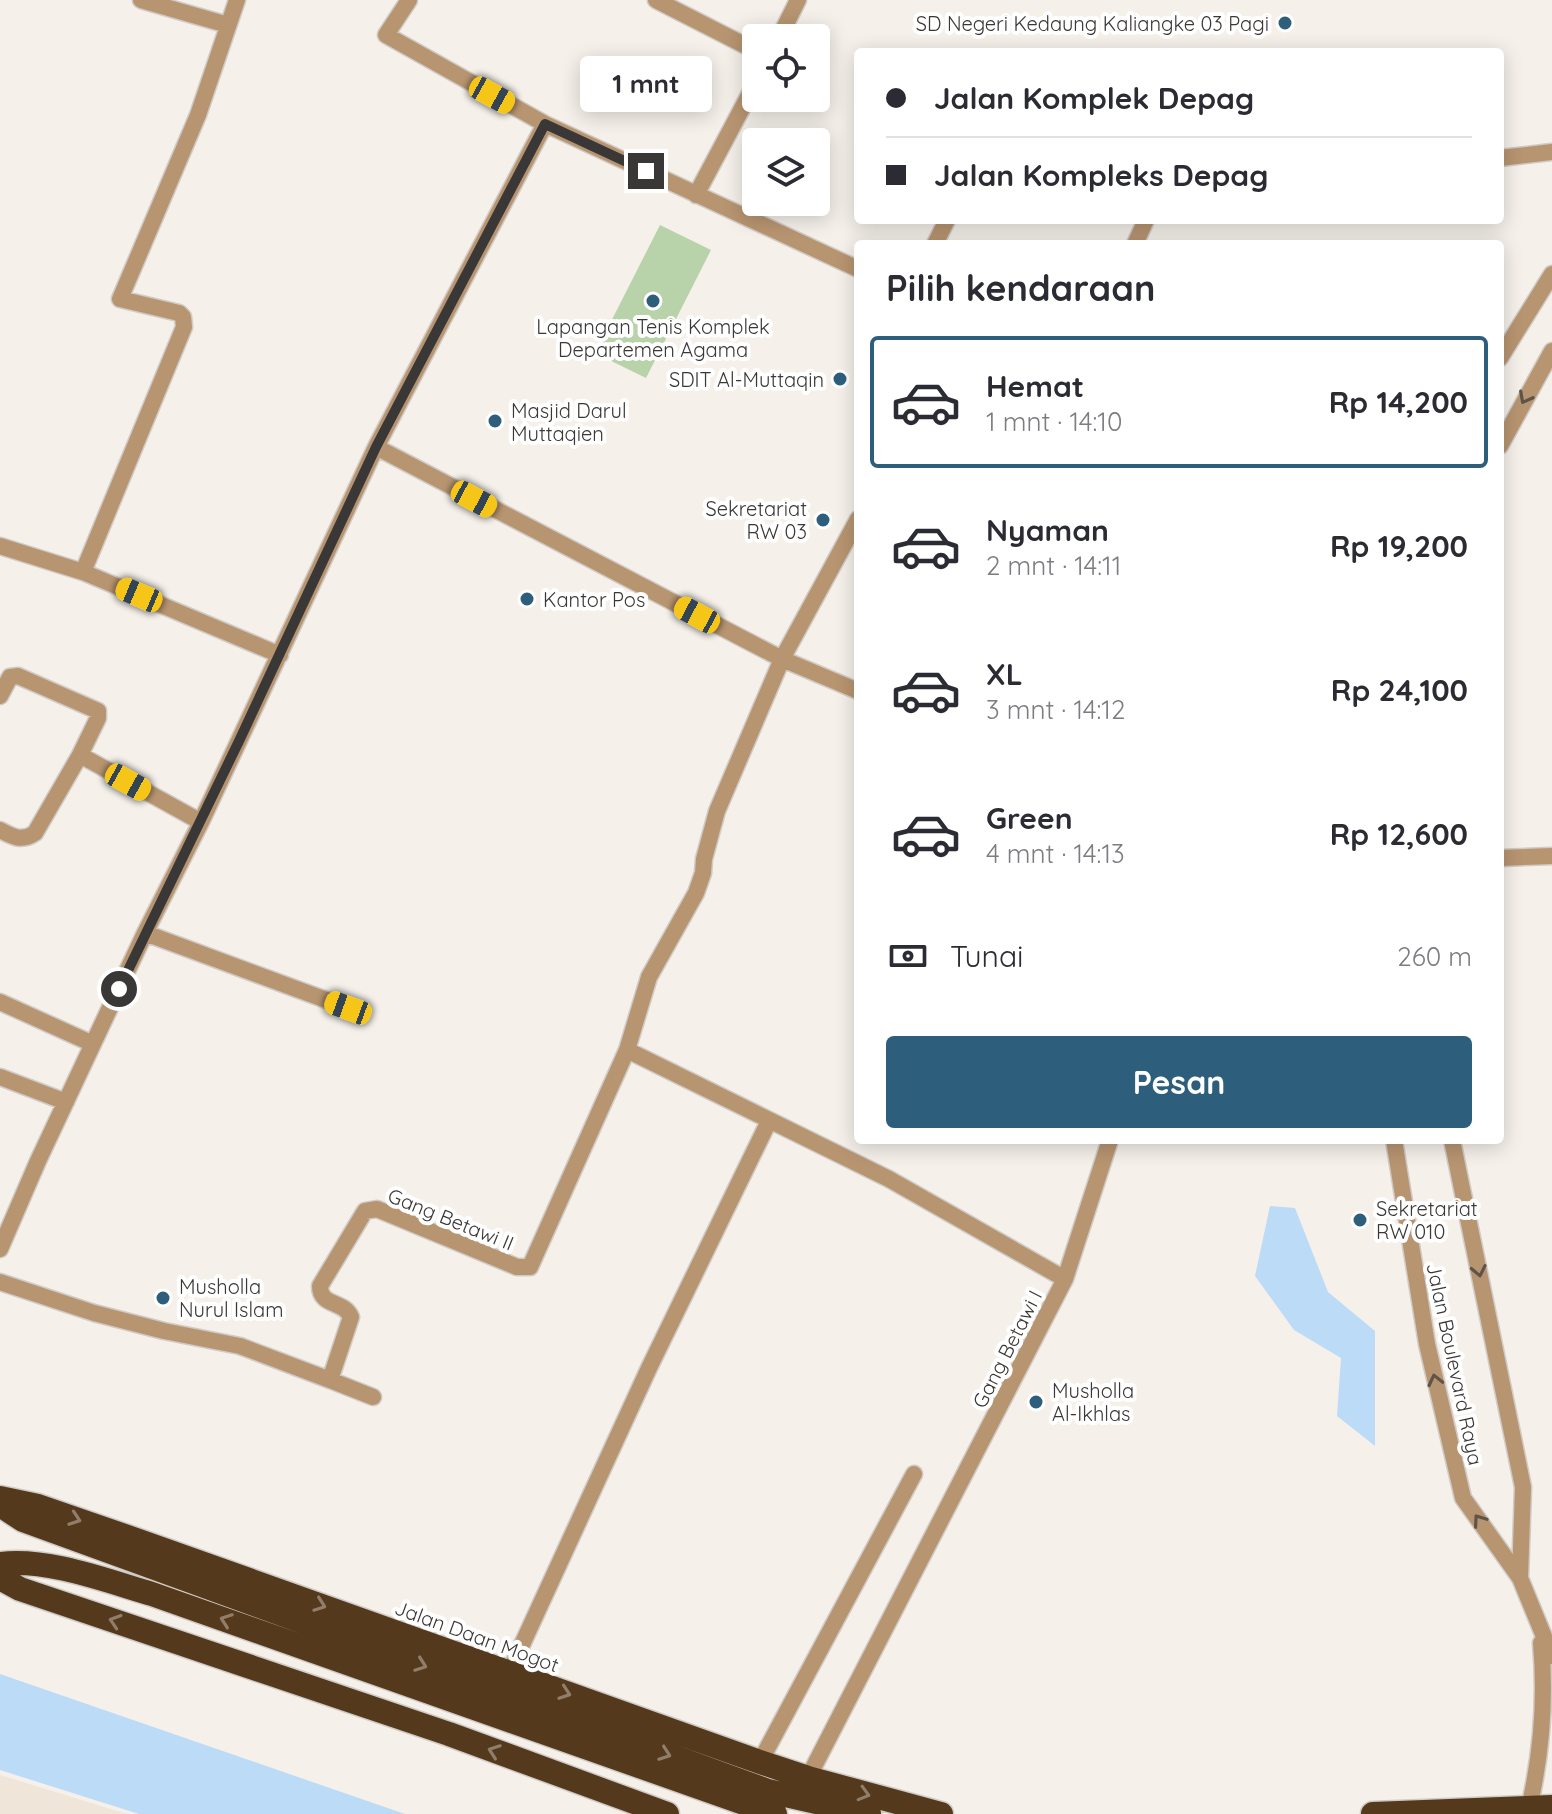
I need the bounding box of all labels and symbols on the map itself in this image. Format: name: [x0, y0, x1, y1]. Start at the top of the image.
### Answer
place label: SD Negeri Kedaung Kaliangke 03 Pagi: [916, 11, 1269, 36]
marker: SD Negeri Kedaung Kaliangke 03 Pagi: [1276, 14, 1294, 32]
callout: 1 mnt: [580, 55, 712, 111]
car: [465, 73, 519, 117]
route end: [628, 153, 664, 189]
marker: Lapangan Tenis Komplek Departemen Agama: [644, 292, 662, 310]
place label: Lapangan Tenis Komplek Departemen Agama: [536, 314, 770, 362]
place label: SDIT Al-Muttaqin: [669, 367, 824, 392]
marker: SDIT Al-Muttaqin: [831, 370, 849, 388]
one-way arrow: [1520, 390, 1535, 404]
place label: Masjid Darul Muttaqien: [511, 398, 626, 446]
marker: Masjid Darul Muttaqien: [486, 412, 504, 430]
car: [447, 477, 501, 521]
place label: Sekretariat RW 03: [705, 496, 807, 544]
marker: Sekretariat RW 03: [814, 511, 832, 529]
car: [112, 575, 166, 615]
place label: Kantor Pos: [543, 587, 645, 612]
marker: Kantor Pos: [518, 590, 536, 608]
car: [670, 593, 724, 637]
car: [101, 760, 155, 804]
route start: [101, 971, 137, 1007]
car: [321, 989, 375, 1027]
street label: Gang Betawi II: [384, 1182, 518, 1256]
place label: Sekretariat RW 010: [1376, 1196, 1478, 1244]
marker: Sekretariat RW 010: [1351, 1211, 1369, 1229]
street label: Jalan Boulevard Raya: [1421, 1261, 1489, 1467]
one-way arrow: [1469, 1265, 1486, 1278]
place label: Musholla Nurul Islam: [179, 1274, 283, 1322]
street label: Gang Betawi I: [967, 1286, 1047, 1412]
marker: Musholla Nurul Islam: [154, 1289, 172, 1307]
one-way arrow: [1427, 1374, 1444, 1388]
place label: Musholla Al-Ikhlas: [1052, 1378, 1134, 1426]
marker: Musholla Al-Ikhlas: [1027, 1393, 1045, 1411]
one-way arrow: [67, 1509, 81, 1525]
one-way arrow: [1474, 1515, 1489, 1529]
street label: Jalan Daan Mogot: [392, 1595, 563, 1677]
one-way arrow: [312, 1596, 326, 1612]
one-way arrow: [220, 1614, 234, 1630]
one-way arrow: [109, 1615, 123, 1631]
one-way arrow: [413, 1655, 427, 1671]
one-way arrow: [557, 1683, 571, 1699]
one-way arrow: [487, 1744, 501, 1760]
one-way arrow: [657, 1744, 671, 1760]
one-way arrow: [857, 1785, 871, 1801]

